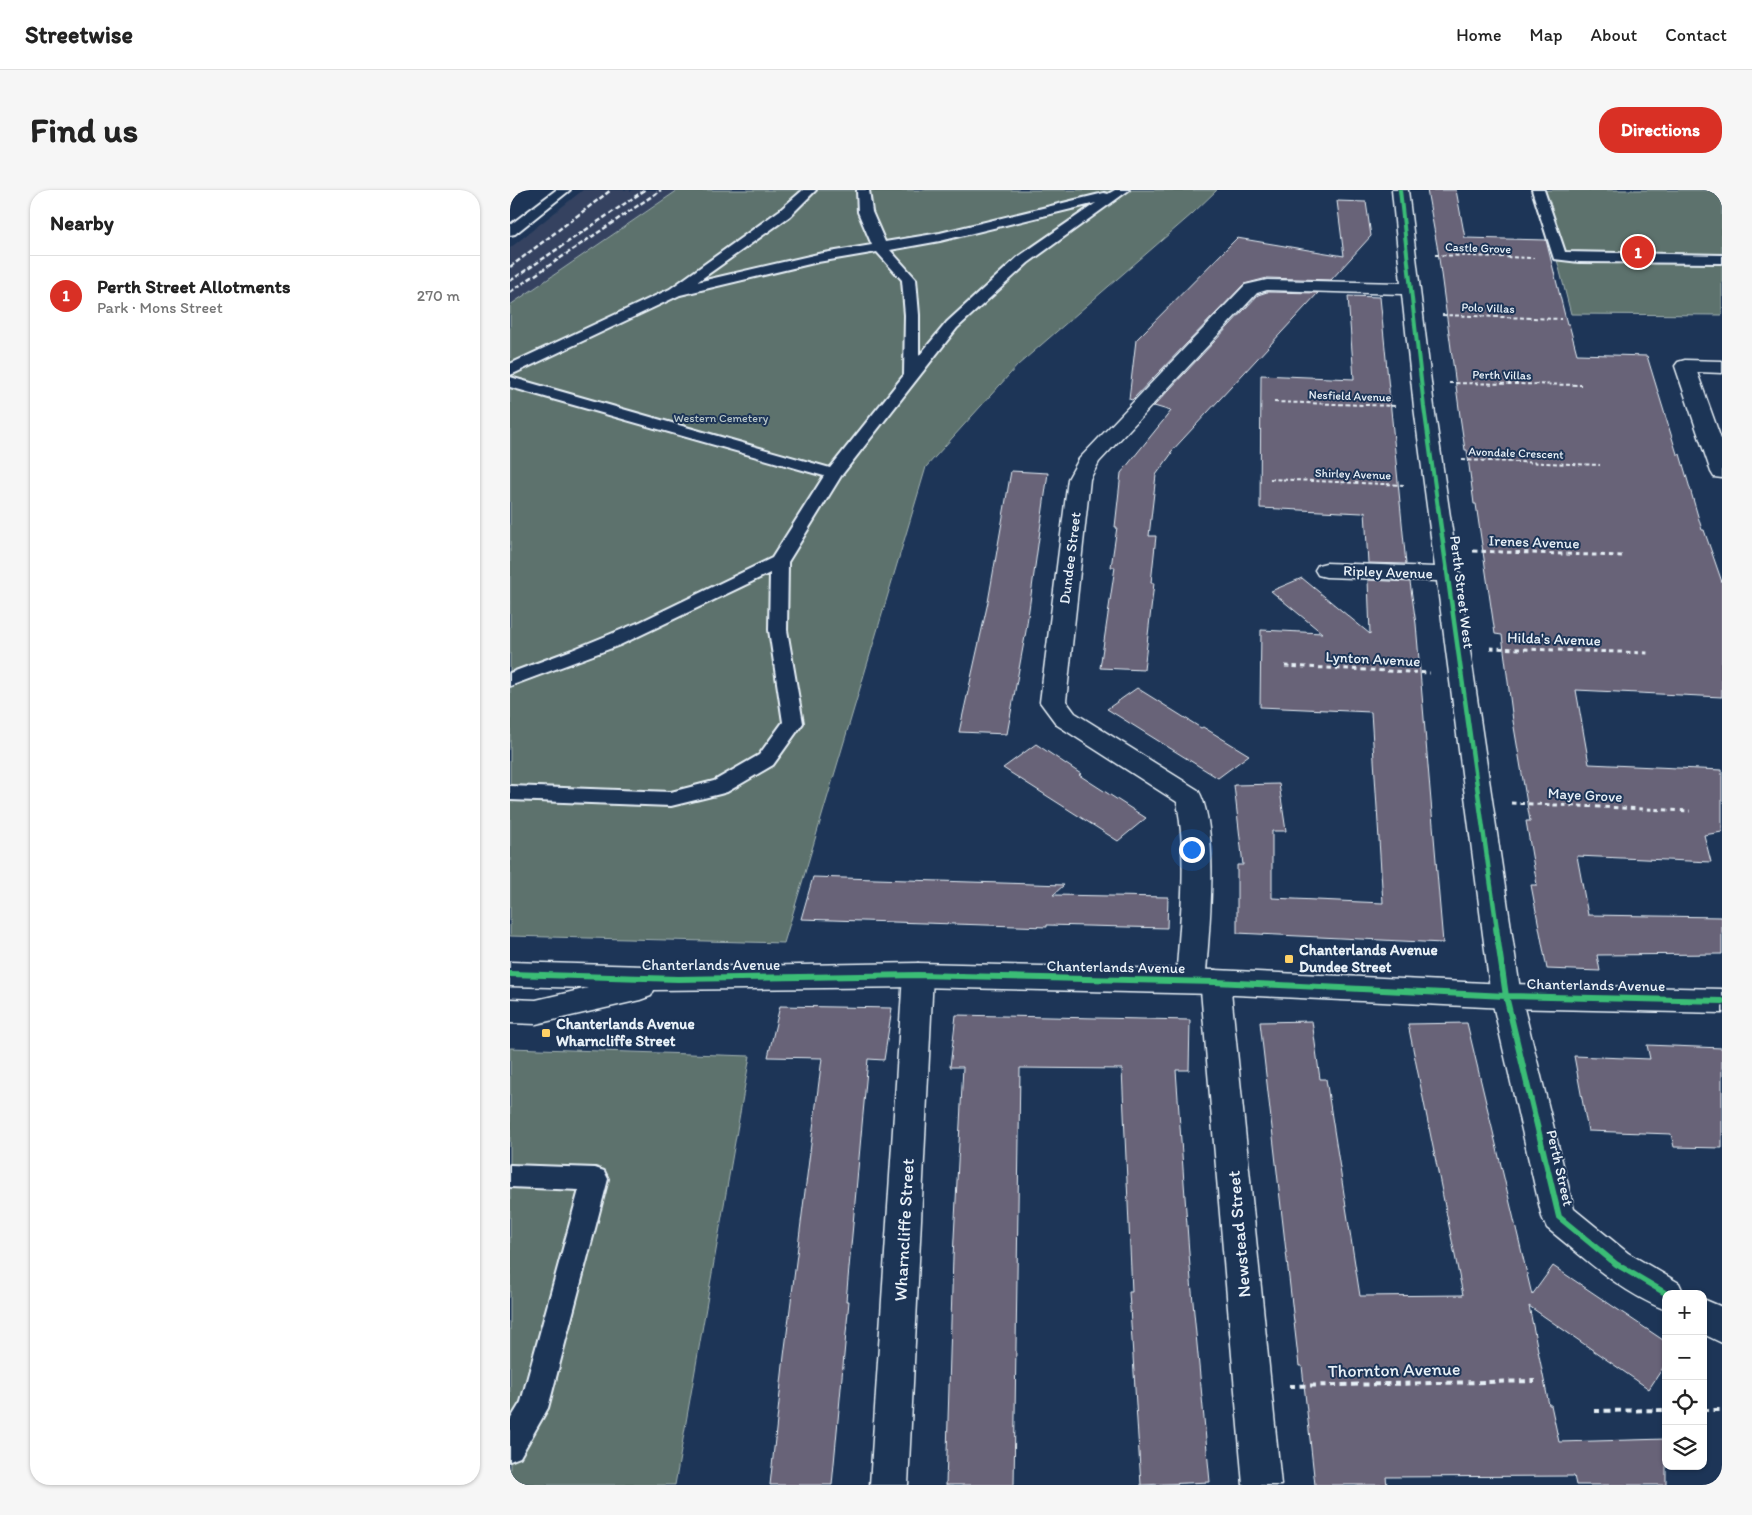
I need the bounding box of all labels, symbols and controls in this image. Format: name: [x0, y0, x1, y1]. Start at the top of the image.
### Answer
text: Streetwise: [25, 20, 133, 49]
text: Home: [1456, 24, 1502, 46]
text: Map: [1530, 24, 1563, 46]
text: About: [1591, 24, 1637, 46]
text: Contact: [1665, 24, 1727, 46]
button: Directions: [1599, 107, 1722, 153]
text: Find us: [30, 109, 138, 151]
text: Nearby: [50, 210, 114, 235]
pin: 1: [1622, 233, 1654, 271]
street label: Castle Grove: [1445, 240, 1512, 256]
text: Perth Street Allotments: [97, 275, 290, 298]
text: 1: [62, 286, 70, 305]
text: 270 m: [417, 286, 460, 305]
text: Park · Mons Street: [97, 298, 223, 317]
street label: Polo Villas: [1461, 300, 1515, 316]
street label: Perth Villas: [1472, 367, 1532, 383]
street label: Nesfield Avenue: [1308, 388, 1392, 404]
park label: Western Cemetery: [674, 411, 769, 425]
street label: Avondale Crescent: [1468, 444, 1564, 462]
street label: Shirley Avenue: [1315, 466, 1392, 482]
street label: Dundee Street: [1055, 511, 1085, 605]
street label: Irenes Avenue: [1488, 531, 1580, 553]
street label: Perth Street West: [1446, 535, 1478, 650]
street label: Ripley Avenue: [1343, 561, 1433, 583]
street label: Hilda's Avenue: [1507, 628, 1601, 650]
street label: Lynton Avenue: [1325, 648, 1421, 670]
street label: Maye Grove: [1547, 784, 1623, 806]
your location: [1179, 837, 1205, 863]
place label: Chanterlands Avenue Dundee Street: [1299, 941, 1438, 976]
marker: Chanterlands Avenue Dundee Street: [1283, 953, 1295, 965]
street label: Chanterlands Avenue: [642, 956, 780, 974]
street label: Chanterlands Avenue: [1046, 957, 1186, 977]
street label: Chanterlands Avenue: [1526, 975, 1666, 995]
place label: Chanterlands Avenue Wharncliffe Street: [556, 1015, 695, 1050]
marker: Chanterlands Avenue Wharncliffe Street: [540, 1027, 552, 1039]
street label: Perth Street: [1542, 1128, 1578, 1208]
street label: Wharncliffe Street: [889, 1158, 919, 1302]
street label: Newstead Street: [1222, 1169, 1256, 1298]
map controls: [1662, 1290, 1707, 1470]
button: +: [1662, 1290, 1707, 1335]
button: −: [1662, 1335, 1707, 1380]
street label: Thornton Avenue: [1327, 1358, 1461, 1382]
button: locate: [1662, 1380, 1707, 1425]
button: layers: [1662, 1425, 1707, 1470]

